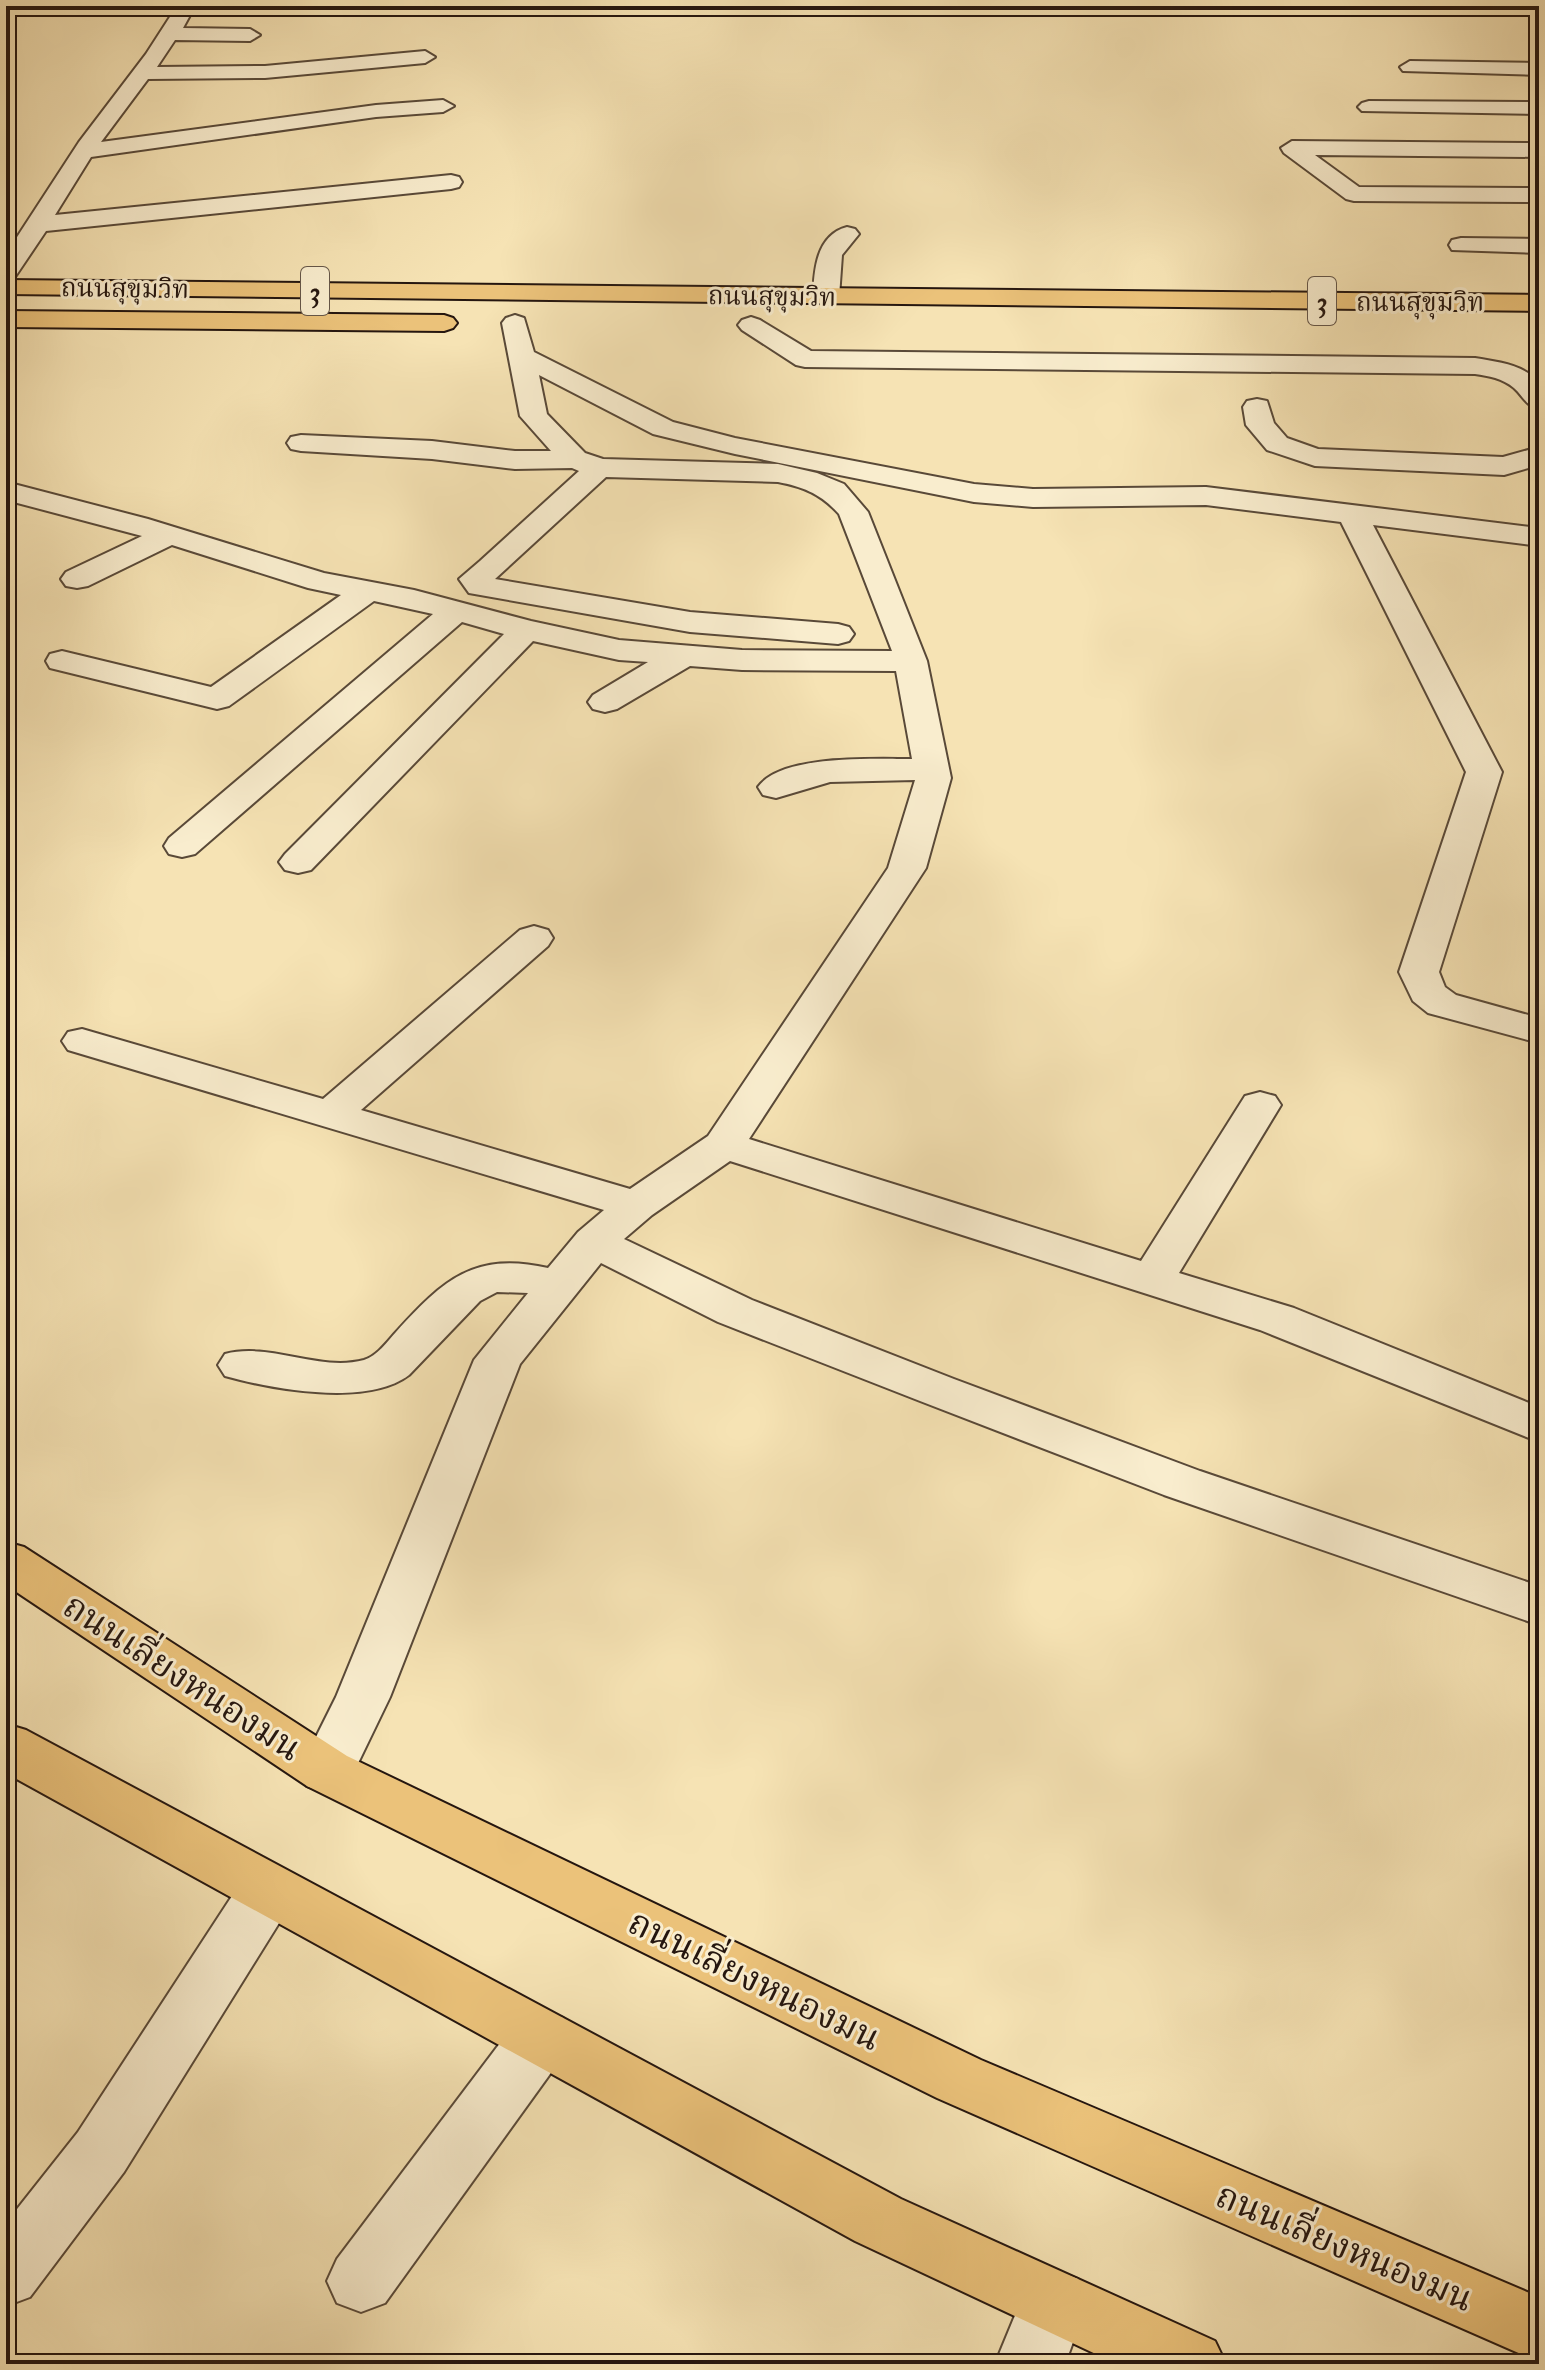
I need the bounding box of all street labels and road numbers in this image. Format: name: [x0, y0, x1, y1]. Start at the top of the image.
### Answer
road number: 3: [301, 267, 329, 315]
street label: ถนนสุขุมวิท: [61, 272, 189, 307]
road number: 3: [1308, 277, 1336, 325]
street label: ถนนสุขุมวิท: [708, 280, 836, 315]
street label: ถนนสุขุมวิท: [1356, 287, 1484, 320]
street label: ถนนเลี่ยงหนองมน: [54, 1579, 313, 1771]
street label: ถนนเลี่ยงหนองมน: [621, 1895, 890, 2061]
street label: ถนนเลี่ยงหนองมน: [1209, 2168, 1482, 2322]

